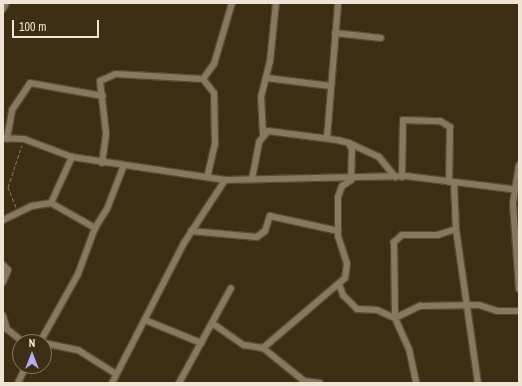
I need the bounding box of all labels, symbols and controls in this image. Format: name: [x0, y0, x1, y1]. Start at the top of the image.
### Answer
scale bar: [14, 12, 101, 38]
text: 100 m: [19, 19, 46, 35]
north arrow: [12, 334, 52, 374]
text: N: [29, 336, 35, 350]

